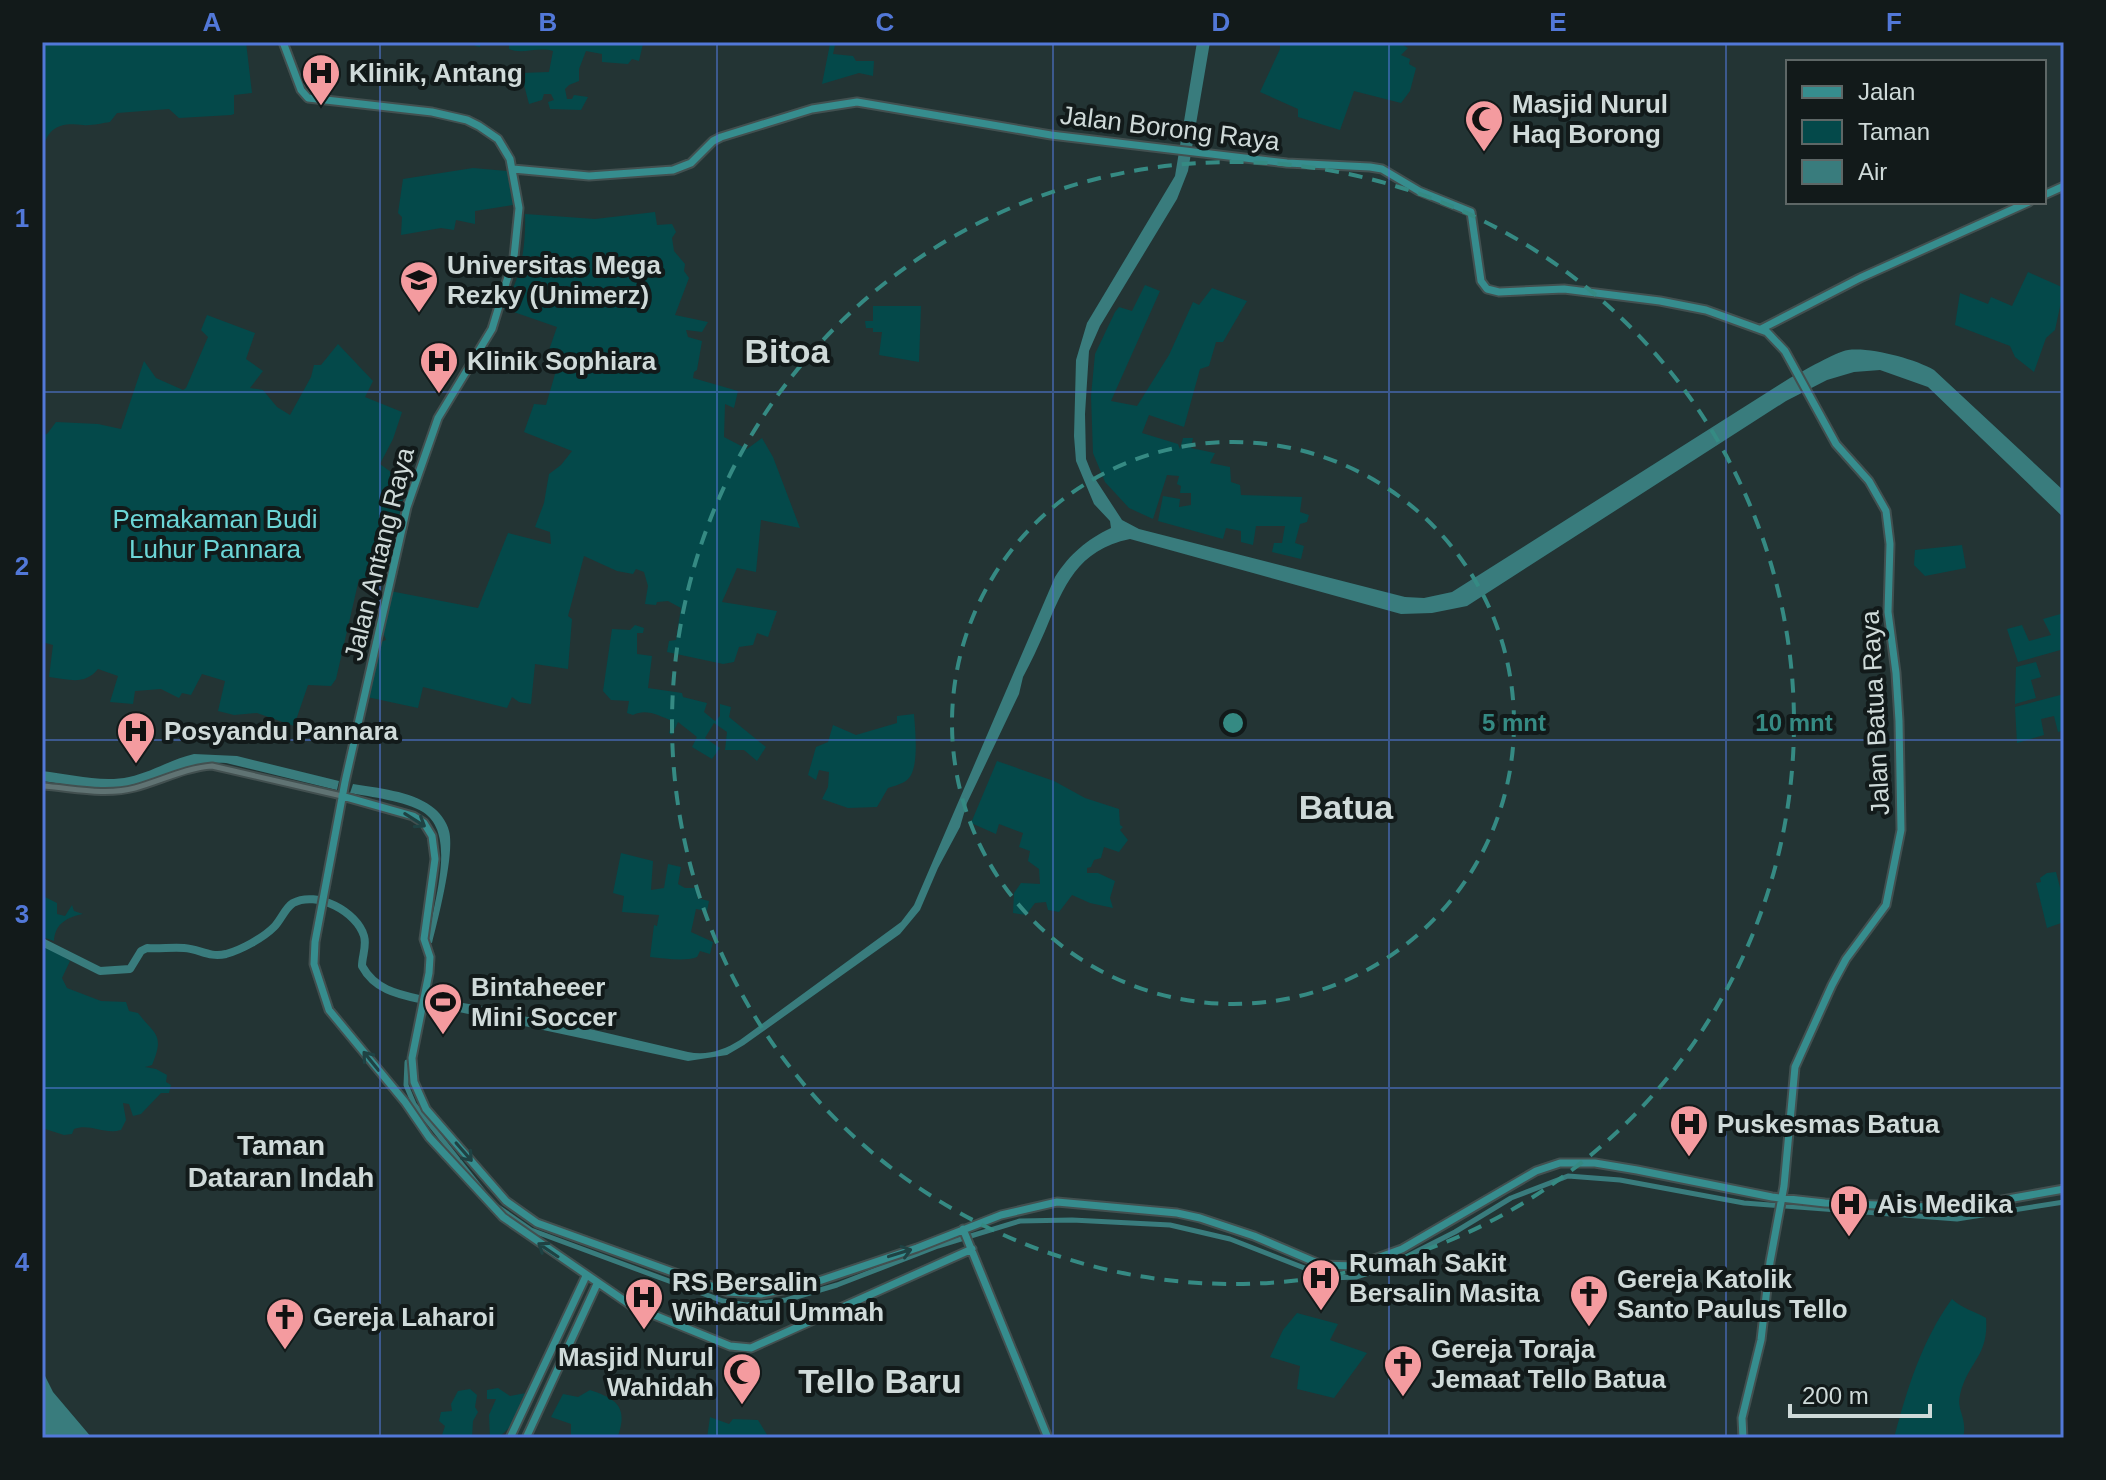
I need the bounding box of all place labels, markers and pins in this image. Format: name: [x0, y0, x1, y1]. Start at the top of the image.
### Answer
hospital icon: Klinik, Antang: [300, 52, 342, 107]
place label: Klinik, Antang: [349, 58, 523, 88]
place label: Masjid Nurul Haq Borong: [1512, 89, 1668, 149]
mosque icon: Masjid Nurul Haq Borong: [1463, 98, 1505, 153]
place label: Universitas Mega Rezky (Unimerz): [447, 250, 661, 310]
school or university icon: Universitas Mega Rezky (Unimerz): [398, 259, 440, 314]
hospital icon: Klinik Sophiara: [418, 340, 460, 395]
place label: Klinik Sophiara: [467, 346, 657, 376]
centre of rings: [1219, 709, 1247, 737]
hospital icon: Posyandu Pannara: [115, 710, 157, 765]
place label: Posyandu Pannara: [164, 716, 399, 746]
place label: Bintaheeer Mini Soccer: [471, 972, 617, 1032]
sports icon: Bintaheeer Mini Soccer: [422, 981, 464, 1036]
hospital icon: Puskesmas Batua: [1668, 1103, 1710, 1158]
place label: Puskesmas Batua: [1717, 1109, 1940, 1139]
hospital icon: Ais Medika: [1828, 1183, 1870, 1238]
place label: Ais Medika: [1877, 1189, 2013, 1219]
place label: Rumah Sakit Bersalin Masita: [1349, 1248, 1540, 1308]
hospital icon: Rumah Sakit Bersalin Masita: [1300, 1257, 1342, 1312]
place label: Gereja Katolik Santo Paulus Tello: [1617, 1264, 1848, 1324]
place label: RS Bersalin Wihdatul Ummah: [672, 1267, 884, 1327]
church icon: Gereja Katolik Santo Paulus Tello: [1568, 1273, 1610, 1328]
hospital icon: RS Bersalin Wihdatul Ummah: [623, 1276, 665, 1331]
church icon: Gereja Laharoi: [264, 1296, 306, 1351]
place label: Gereja Laharoi: [313, 1302, 495, 1332]
place label: Gereja Toraja Jemaat Tello Batua: [1431, 1334, 1667, 1394]
place label: Masjid Nurul Wahidah: [558, 1342, 714, 1402]
church icon: Gereja Toraja Jemaat Tello Batua: [1382, 1343, 1424, 1398]
mosque icon: Masjid Nurul Wahidah: [721, 1351, 763, 1406]

